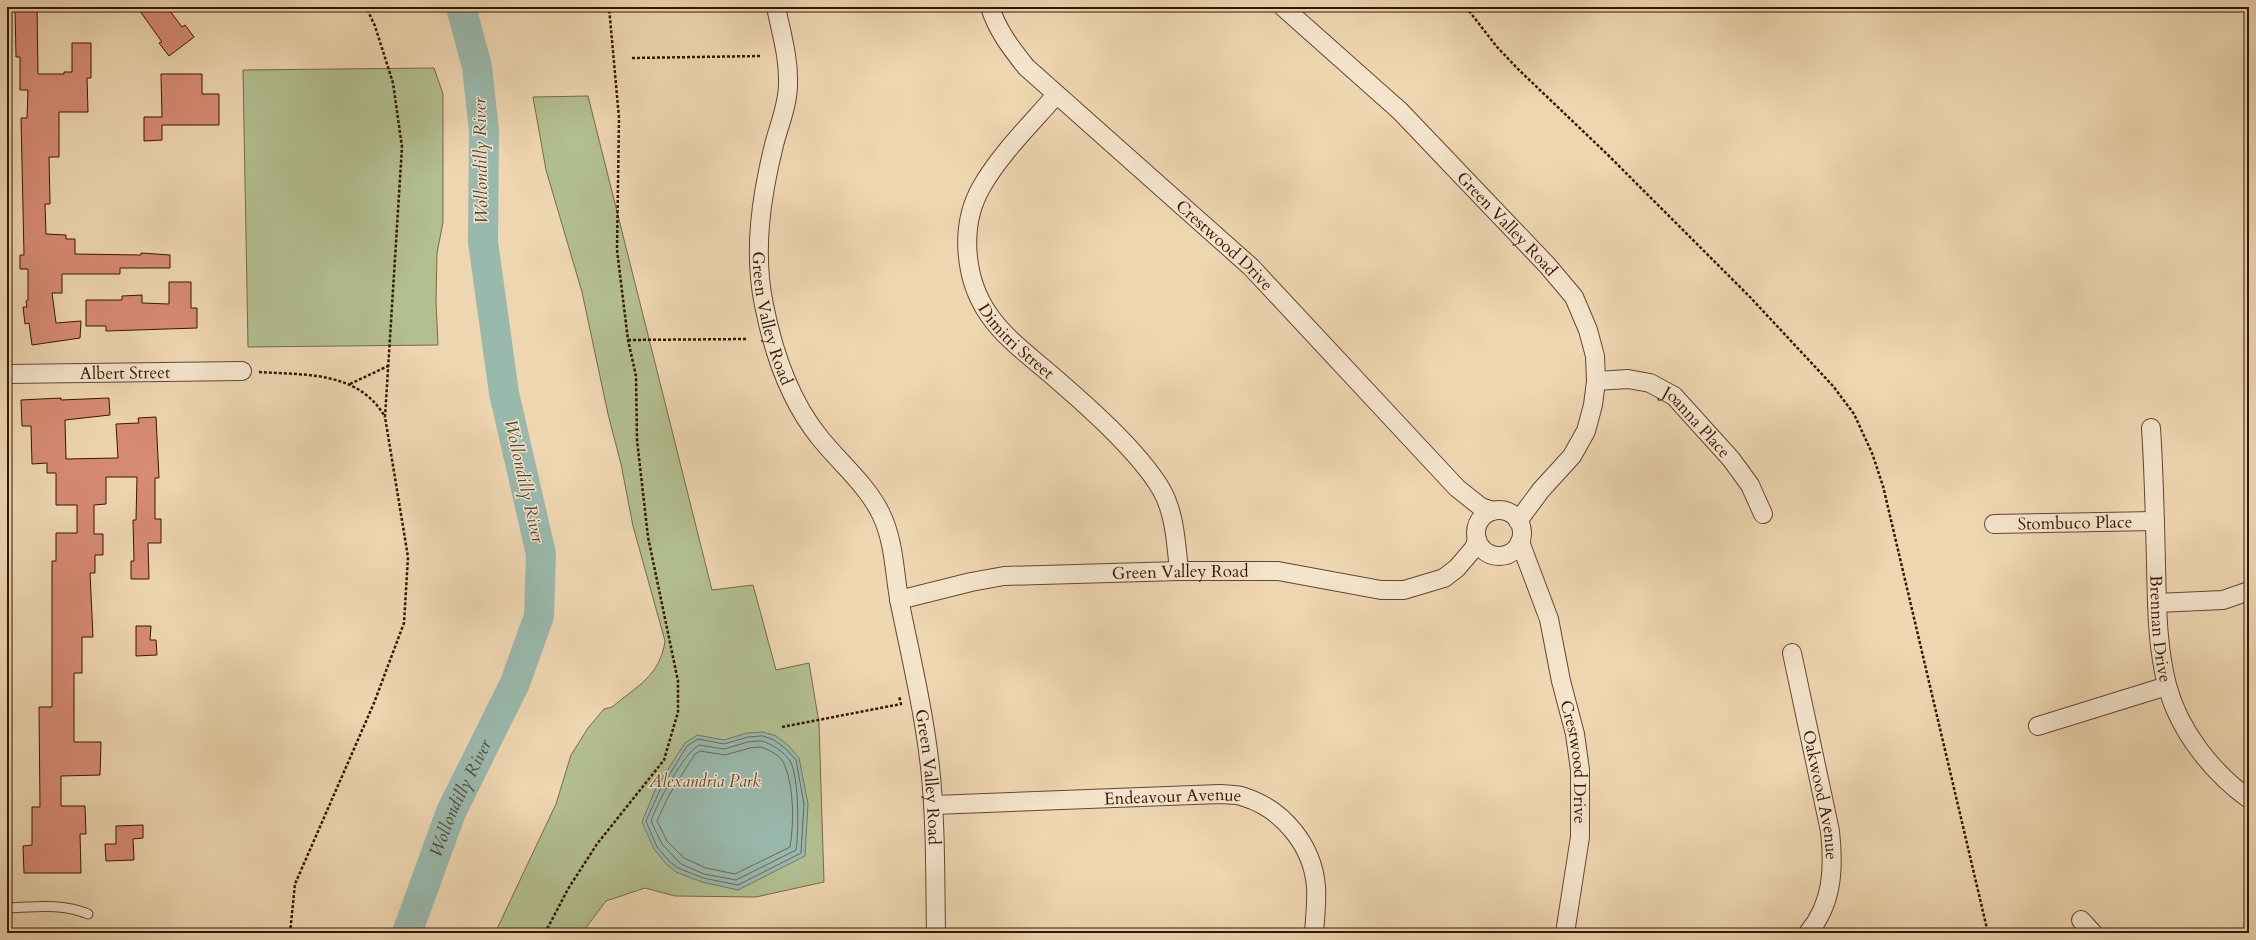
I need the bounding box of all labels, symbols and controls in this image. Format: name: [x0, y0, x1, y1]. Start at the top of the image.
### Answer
water label: Wollondilly River: [467, 96, 495, 224]
street label: Green Valley Road: [1452, 166, 1563, 281]
street label: Crestwood Drive: [1171, 194, 1278, 295]
street label: Green Valley Road: [747, 251, 799, 388]
street label: Dimitri Street: [973, 299, 1060, 384]
street label: Albert Street: [80, 360, 171, 385]
street label: Joanna Place: [1656, 379, 1736, 463]
water label: Wollondilly River: [498, 417, 551, 546]
street label: Stombuco Place: [2017, 510, 2133, 535]
street label: Green Valley Road: [1112, 559, 1248, 584]
street label: Brennan Drive: [2145, 575, 2177, 685]
street label: Crestwood Drive: [1555, 698, 1592, 824]
street label: Green Valley Road: [910, 707, 946, 845]
street label: Oakwood Avenue: [1797, 728, 1843, 860]
water label: Wollondilly River: [423, 734, 498, 860]
park label: Alexandria Park: [648, 770, 761, 793]
street label: Endeavour Avenue: [1104, 782, 1243, 810]

